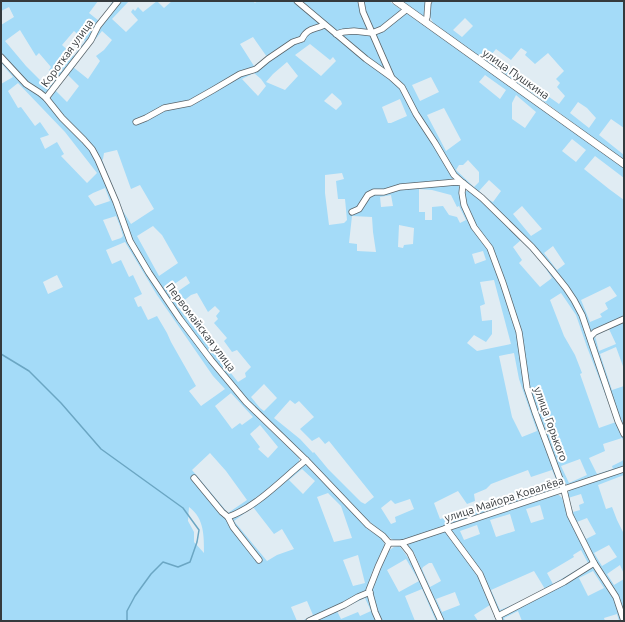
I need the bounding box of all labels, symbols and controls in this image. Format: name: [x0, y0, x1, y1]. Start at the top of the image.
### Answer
street label: Короткая улица: [38, 17, 96, 89]
street label: улица Пушкина: [480, 47, 552, 101]
street label: Первомайская улица: [164, 280, 238, 374]
street label: улица Горького: [532, 385, 570, 463]
street label: улица Майора Ковалёва: [443, 474, 565, 524]

